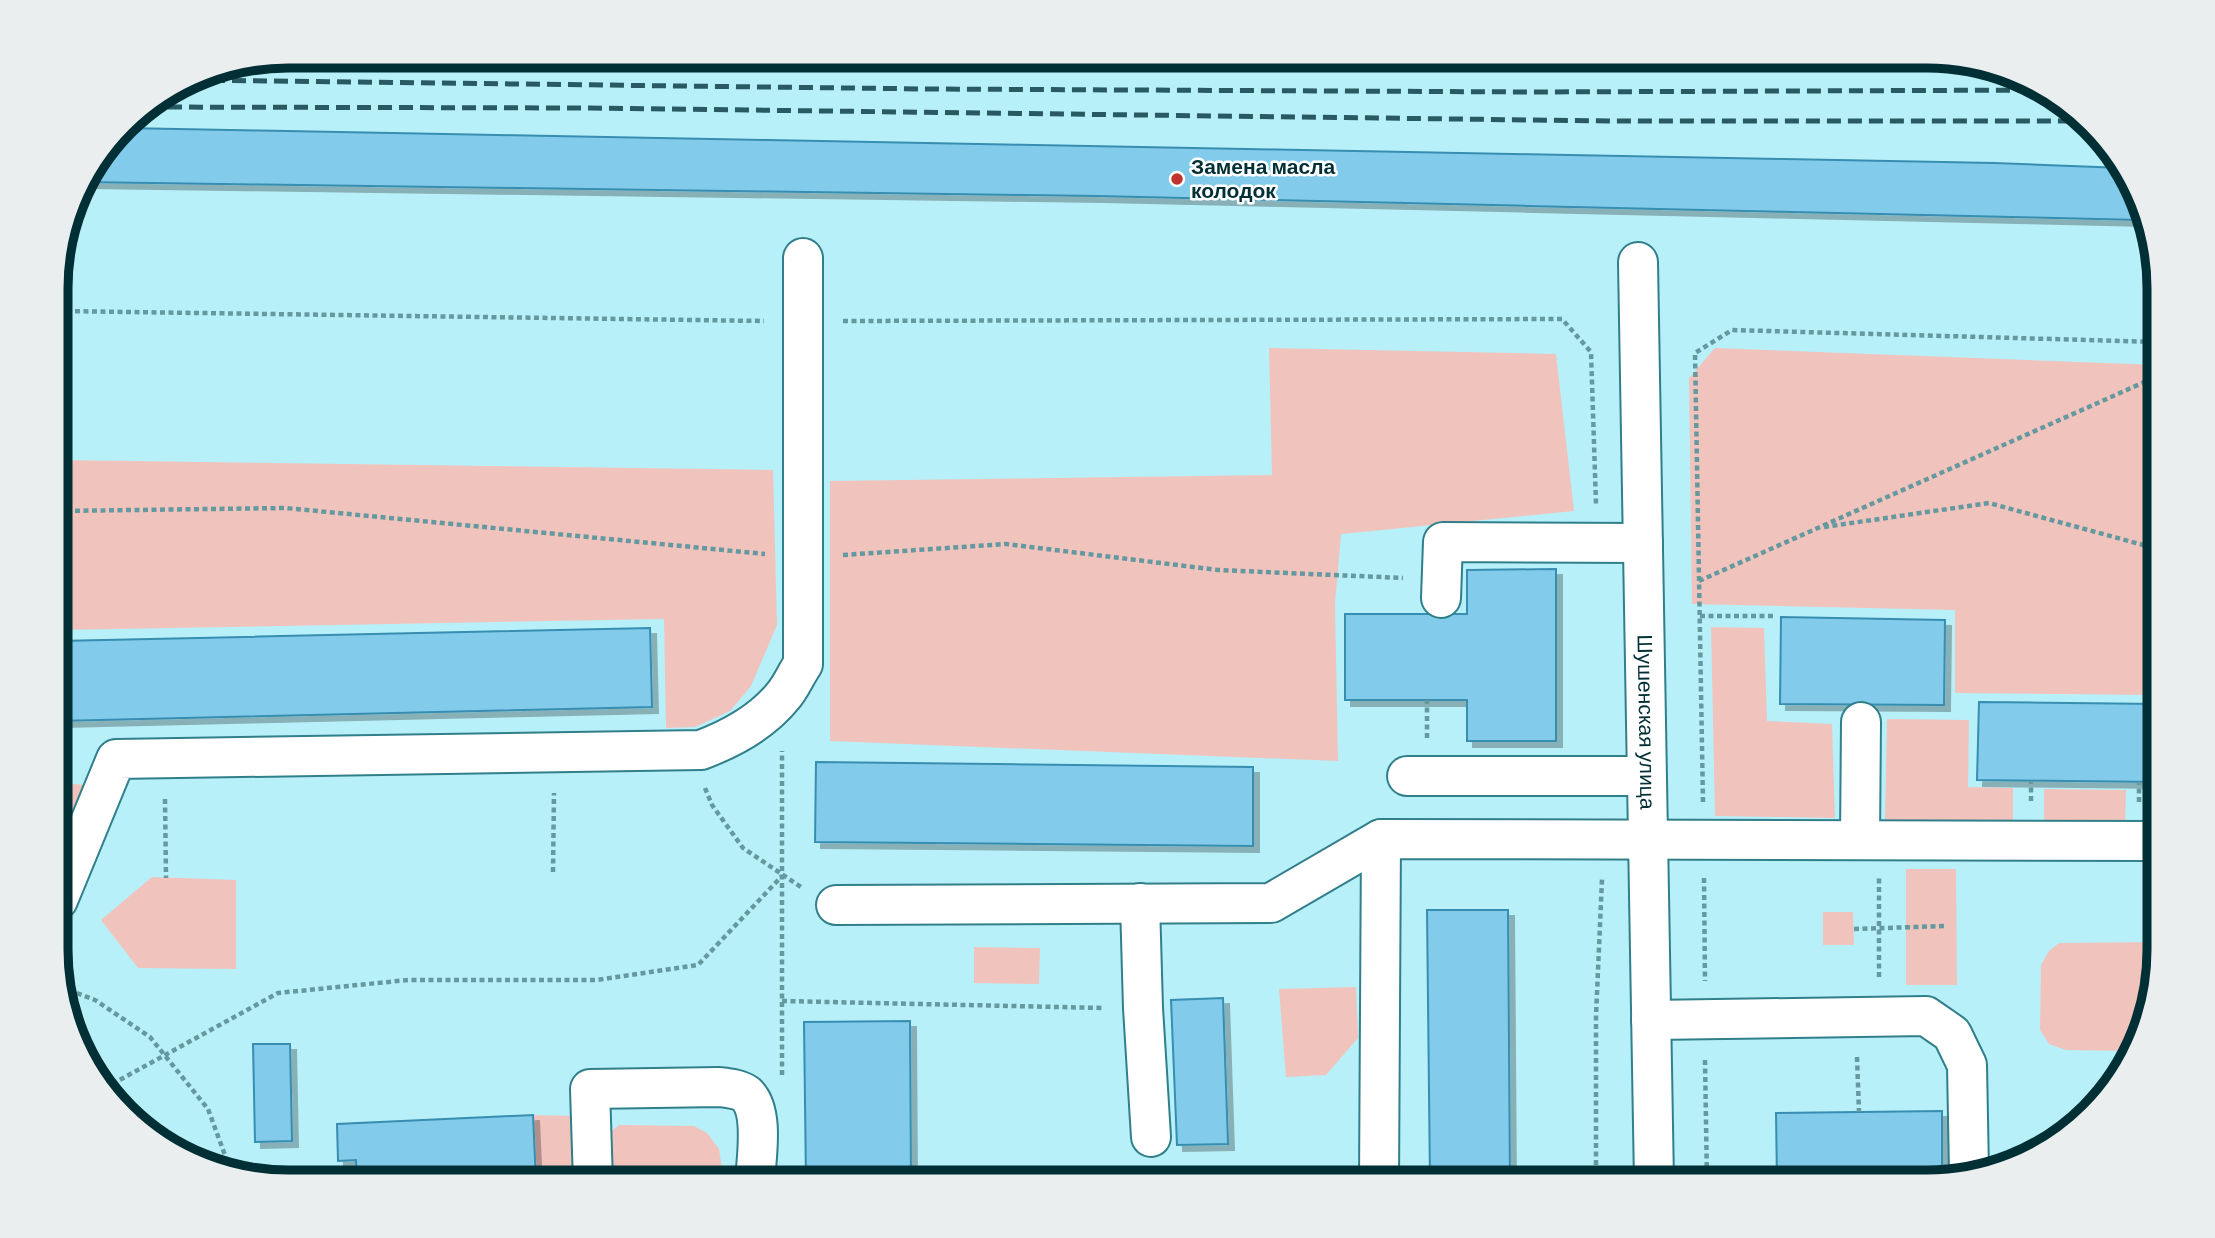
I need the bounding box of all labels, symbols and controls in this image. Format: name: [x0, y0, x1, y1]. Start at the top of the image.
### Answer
place label: Замена масла колодок: [1191, 153, 1336, 202]
marker: Замена масла колодок: [1169, 171, 1185, 187]
street label: Шушенская улица: [1633, 634, 1662, 810]

